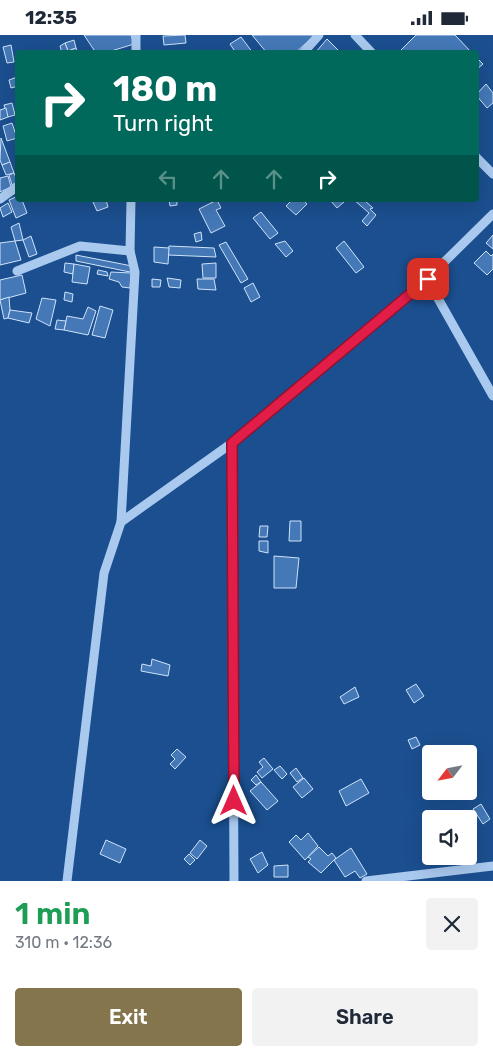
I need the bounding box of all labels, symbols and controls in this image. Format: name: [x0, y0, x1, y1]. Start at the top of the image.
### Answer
text: 12:35: [25, 6, 77, 29]
text: 180 m: [113, 68, 217, 110]
icon: right: [30, 70, 95, 135]
text: Turn right: [113, 110, 213, 137]
icon: left: [154, 165, 182, 193]
icon: ahead: [207, 165, 235, 193]
icon: ahead: [260, 165, 288, 193]
icon: right: [313, 165, 341, 193]
pin: [407, 258, 449, 300]
icon: arrive: [414, 265, 442, 293]
north arrow: [422, 745, 478, 800]
map controls: [422, 745, 477, 865]
position arrow: [207, 774, 259, 826]
button: sound: [422, 810, 477, 865]
text: 1 min: [15, 896, 90, 932]
button: close: [426, 898, 478, 950]
text: 310 m · 12:36: [15, 933, 112, 952]
button: Exit: [15, 988, 242, 1046]
button: Share: [252, 988, 478, 1046]

